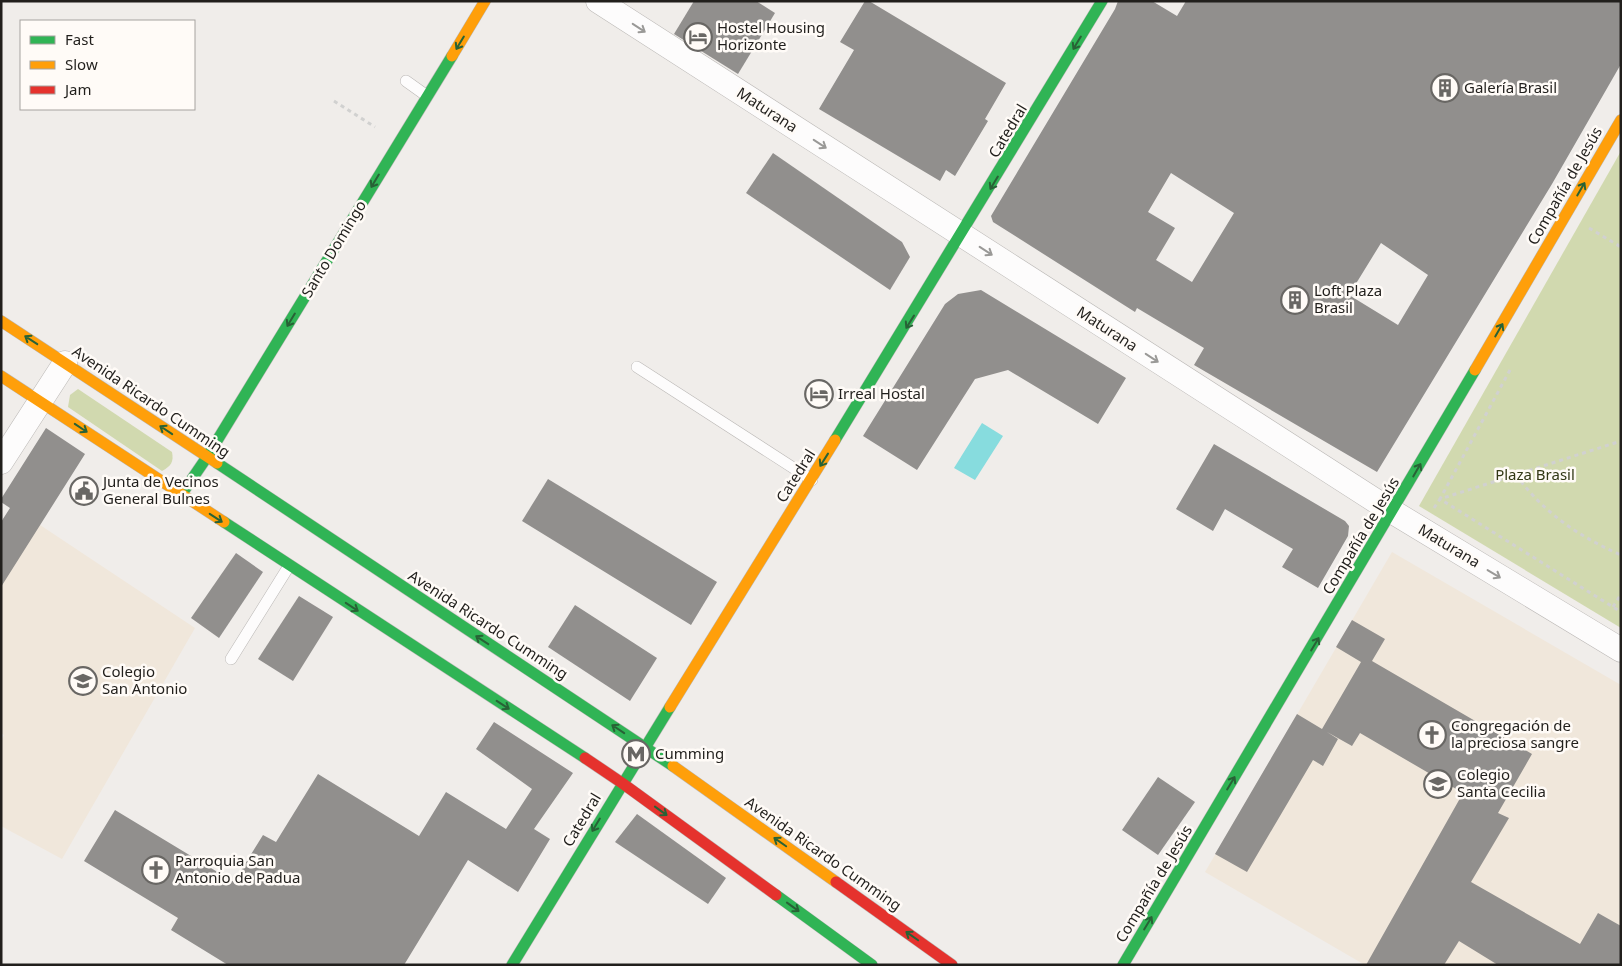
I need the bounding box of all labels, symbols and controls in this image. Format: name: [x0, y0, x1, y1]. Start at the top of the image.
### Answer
place label: Hostel Housing Horizonte: [717, 17, 825, 54]
legend: [20, 20, 195, 110]
hotel icon: Hostel Housing Horizonte: [683, 22, 713, 52]
one-way arrow: [631, 23, 645, 33]
text: Fast: [65, 29, 94, 49]
one-way arrow: [455, 35, 465, 49]
one-way arrow: [1072, 36, 1082, 50]
text: Slow: [65, 54, 98, 74]
building icon: Galería Brasil: [1430, 73, 1460, 103]
place label: Galería Brasil: [1464, 77, 1557, 97]
text: Jam: [63, 79, 92, 99]
street label: Maturana: [733, 82, 802, 136]
street label: Catedral: [983, 100, 1031, 161]
street label: Compañía de Jesús: [1522, 123, 1606, 248]
one-way arrow: [812, 139, 826, 149]
one-way arrow: [370, 174, 380, 188]
one-way arrow: [989, 175, 999, 189]
one-way arrow: [1576, 183, 1586, 197]
street label: Santo Domingo: [296, 196, 370, 301]
one-way arrow: [978, 246, 992, 256]
place label: Loft Plaza Brasil: [1314, 280, 1382, 317]
building icon: Loft Plaza Brasil: [1280, 285, 1310, 315]
street label: Maturana: [1073, 301, 1142, 355]
one-way arrow: [285, 313, 295, 327]
one-way arrow: [904, 314, 914, 328]
one-way arrow: [1494, 322, 1504, 337]
one-way arrow: [24, 335, 38, 346]
street label: Avenida Ricardo Cumming: [69, 341, 234, 462]
one-way arrow: [1145, 352, 1159, 363]
hotel icon: Irreal Hostal: [804, 379, 834, 409]
place label: Irreal Hostal: [838, 383, 925, 403]
one-way arrow: [73, 423, 87, 433]
one-way arrow: [160, 425, 174, 435]
street label: Catedral: [771, 445, 819, 506]
one-way arrow: [819, 452, 829, 466]
one-way arrow: [1413, 464, 1423, 478]
park label: Plaza Brasil: [1495, 464, 1575, 484]
place label: Junta de Vecinos General Bulnes: [101, 471, 219, 508]
street label: Compañía de Jesús: [1317, 473, 1403, 598]
public building icon: Junta de Vecinos General Bulnes: [69, 476, 99, 506]
one-way arrow: [209, 513, 223, 523]
street label: Maturana: [1415, 519, 1484, 571]
street label: Avenida Ricardo Cumming: [405, 565, 572, 683]
one-way arrow: [1487, 569, 1501, 579]
one-way arrow: [345, 602, 359, 612]
one-way arrow: [476, 634, 490, 644]
one-way arrow: [1310, 637, 1320, 651]
place label: Colegio San Antonio: [102, 661, 187, 698]
school or university icon: Colegio San Antonio: [68, 666, 98, 696]
one-way arrow: [496, 700, 510, 710]
place label: Congregación de la preciosa sangre: [1451, 715, 1579, 752]
church icon: Congregación de la preciosa sangre: [1417, 720, 1447, 750]
one-way arrow: [611, 724, 625, 734]
metro station icon: Cumming: [621, 739, 651, 769]
place label: Cumming: [655, 743, 724, 763]
place label: Colegio Santa Cecilia: [1457, 764, 1546, 801]
school or university icon: Colegio Santa Cecilia: [1423, 769, 1453, 799]
one-way arrow: [1227, 777, 1237, 791]
street label: Catedral: [557, 789, 605, 850]
street label: Avenida Ricardo Cumming: [741, 792, 906, 915]
one-way arrow: [654, 806, 667, 817]
one-way arrow: [591, 817, 601, 831]
street label: Compañía de Jesús: [1110, 821, 1196, 946]
one-way arrow: [773, 837, 787, 847]
place label: Parroquia San Antonio de Padua: [175, 850, 300, 887]
church icon: Parroquia San Antonio de Padua: [141, 855, 171, 885]
one-way arrow: [786, 902, 800, 912]
one-way arrow: [1143, 916, 1153, 930]
one-way arrow: [906, 931, 919, 942]

